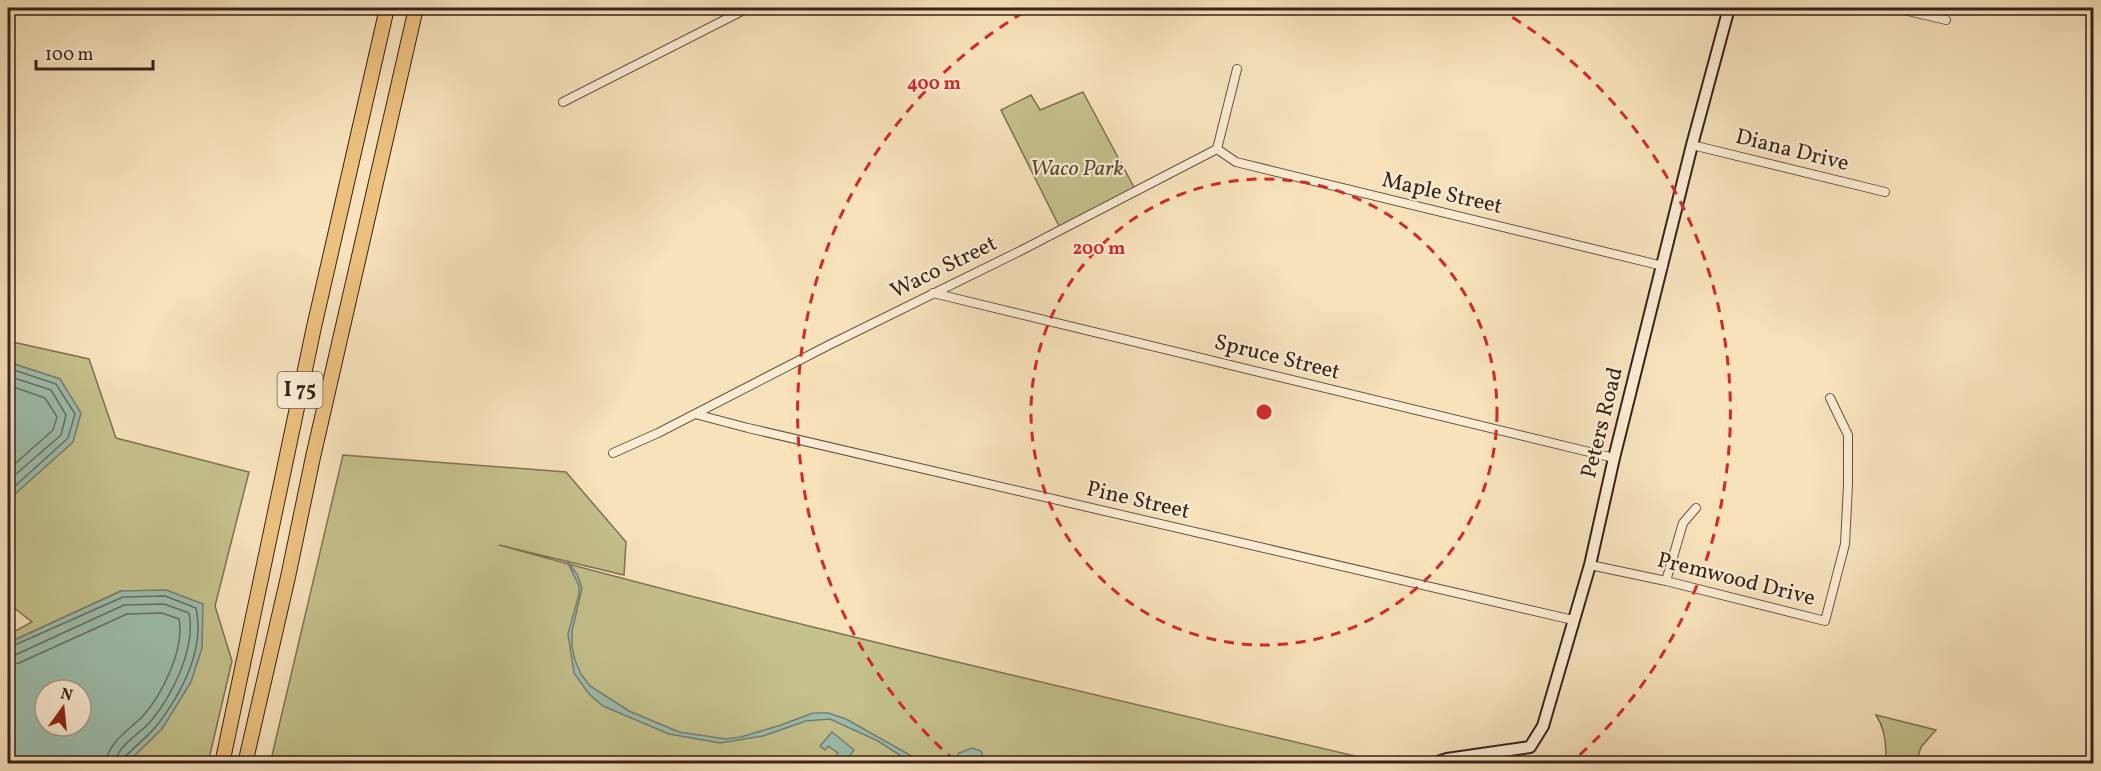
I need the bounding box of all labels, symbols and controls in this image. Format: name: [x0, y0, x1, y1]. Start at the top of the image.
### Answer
scale bar: [36, 33, 153, 71]
text: 100 m: [45, 43, 94, 68]
text: 400 m: [907, 72, 961, 97]
street label: Diana Drive: [1732, 122, 1852, 180]
park label: Waco Park: [1030, 154, 1124, 185]
street label: Maple Street: [1379, 165, 1506, 223]
street label: Waco Street: [885, 229, 1003, 307]
text: 200 m: [1073, 237, 1125, 262]
street label: Spruce Street: [1211, 327, 1343, 389]
street label: Peters Road: [1574, 364, 1632, 482]
road number: I 75: [278, 372, 322, 408]
centre of rings: [1254, 402, 1274, 422]
street label: Pine Street: [1083, 474, 1193, 528]
street label: Premwood Drive: [1654, 545, 1818, 615]
north arrow: [33, 678, 93, 738]
text: N: [58, 683, 75, 708]

